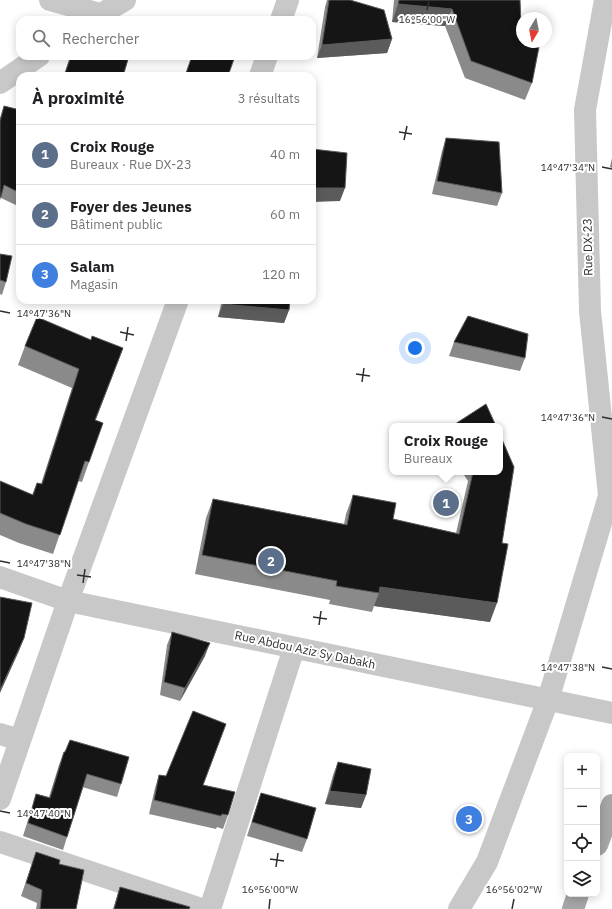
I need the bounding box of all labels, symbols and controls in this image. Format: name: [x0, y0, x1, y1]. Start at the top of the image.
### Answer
north arrow: [516, 12, 552, 48]
text: 16°56'00"W: [399, 13, 455, 26]
search box: [16, 16, 316, 60]
icon: search: [30, 27, 52, 49]
text: Rechercher: [62, 29, 139, 48]
text: À proximité: [32, 87, 125, 109]
text: 3 résultats: [238, 90, 300, 107]
text: Croix Rouge: [70, 137, 154, 156]
text: 1: [41, 146, 49, 163]
text: 40 m: [270, 146, 300, 163]
text: Bureaux · Rue DX-23: [70, 156, 192, 173]
text: 14°47'34"N: [541, 161, 595, 174]
text: Foyer des Jeunes: [70, 197, 192, 216]
text: 2: [41, 206, 49, 223]
text: 60 m: [270, 206, 300, 223]
text: Bâtiment public: [70, 216, 163, 233]
street label: Rue DX-23: [579, 218, 596, 276]
text: Salam: [70, 257, 114, 276]
text: 3: [41, 266, 49, 283]
text: 120 m: [262, 266, 300, 283]
text: Magasin: [70, 276, 118, 293]
text: 14°47'36"N: [17, 307, 71, 320]
your location: [405, 338, 425, 358]
text: 14°47'36"N: [541, 411, 595, 424]
popup: [389, 423, 503, 475]
text: Croix Rouge: [404, 431, 488, 450]
text: Bureaux: [404, 450, 452, 467]
pin: 1: [433, 488, 459, 518]
pin: 2: [258, 546, 284, 576]
text: 14°47'38"N: [17, 557, 71, 570]
street label: Rue Abdou Aziz Sy Dabakh: [233, 627, 377, 672]
text: 14°47'38"N: [541, 661, 595, 674]
map controls: [564, 753, 600, 897]
button: +: [564, 753, 600, 789]
button: −: [564, 789, 600, 825]
pin: 3: [456, 804, 482, 834]
text: 14°47'40"N: [17, 807, 71, 820]
button: locate: [564, 825, 600, 861]
button: layers: [564, 861, 600, 897]
text: 16°56'00"W: [242, 883, 298, 896]
text: 16°56'02"W: [486, 883, 542, 896]

